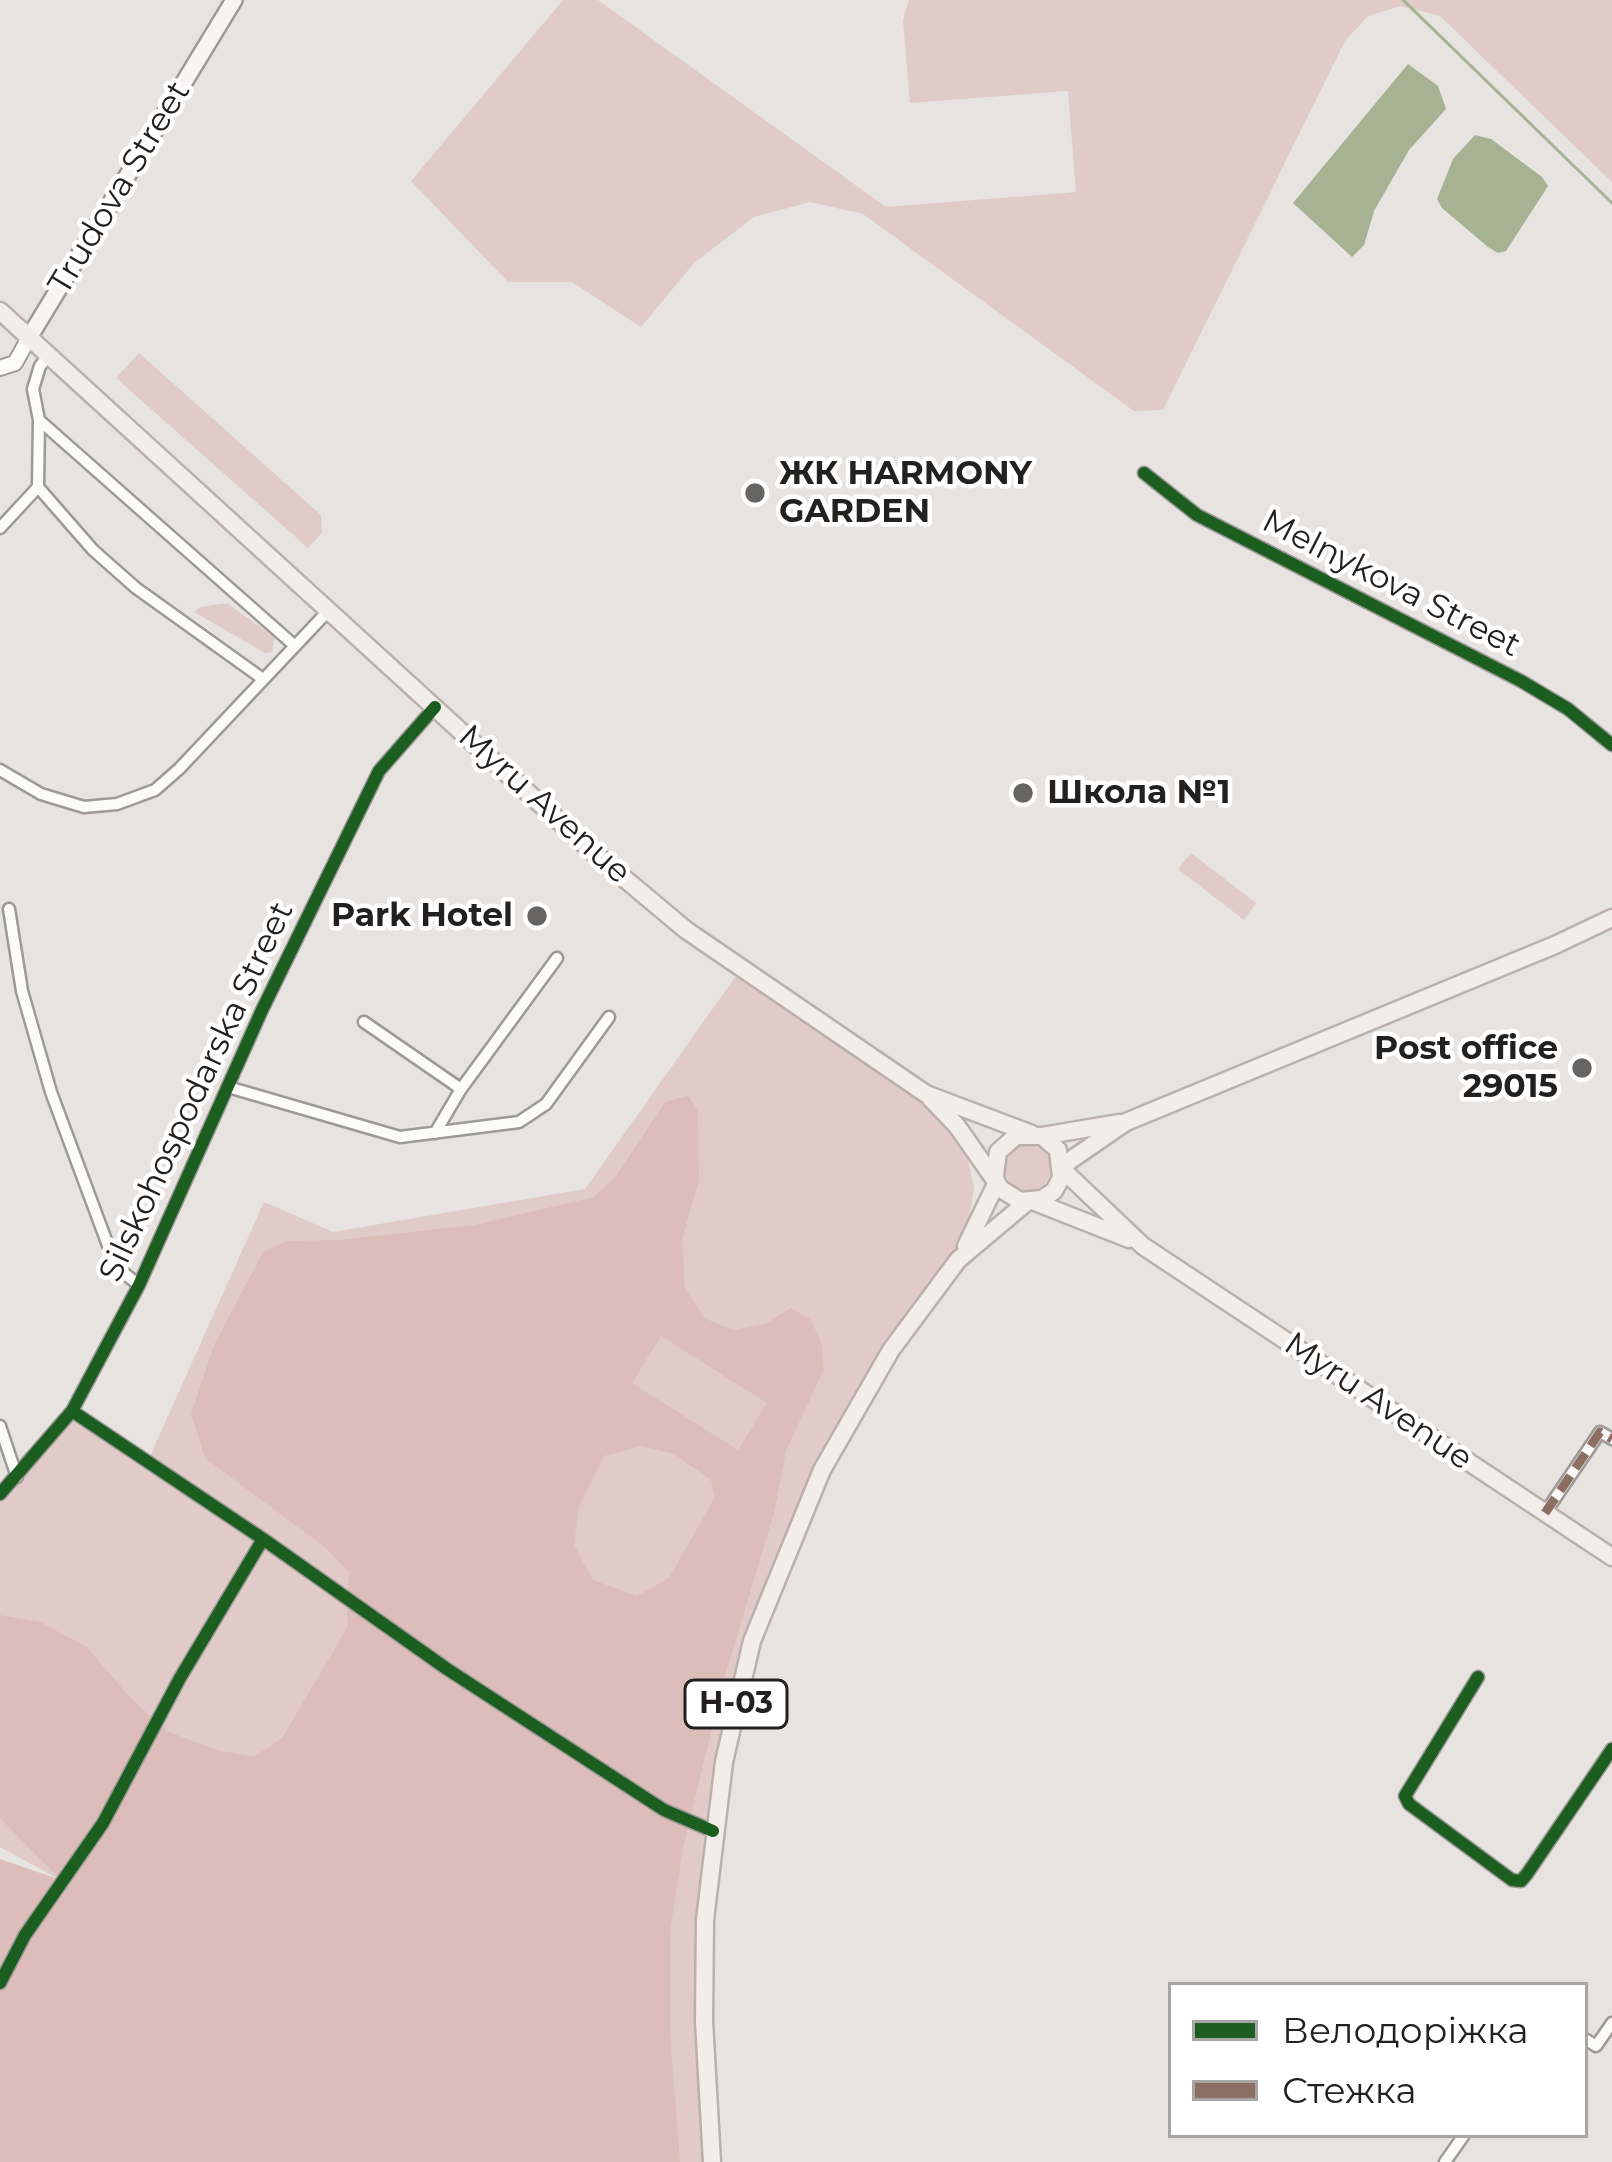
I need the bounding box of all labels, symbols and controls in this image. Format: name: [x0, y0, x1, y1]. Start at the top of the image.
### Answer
street label: Trudova Street: [41, 74, 199, 302]
place label: ЖК HARMONY GARDEN: [779, 454, 1032, 532]
marker: ЖК HARMONY GARDEN: [742, 480, 768, 506]
street label: Melnykova Street: [1255, 502, 1527, 666]
street label: Myru Avenue: [450, 717, 638, 893]
place label: Школа №1: [1047, 773, 1230, 813]
marker: Школа №1: [1010, 780, 1036, 806]
street label: Silskohospodarska Street: [91, 896, 303, 1288]
place label: Park Hotel: [331, 896, 513, 936]
marker: Park Hotel: [524, 903, 550, 929]
place label: Post office 29015: [1374, 1029, 1558, 1107]
marker: Post office 29015: [1569, 1055, 1595, 1081]
street label: Myru Avenue: [1277, 1325, 1479, 1479]
road number: Н-03: [685, 1680, 787, 1728]
legend: [1168, 1982, 1588, 2138]
text: Велодоріжка: [1282, 2008, 1529, 2052]
text: Стежка: [1282, 2068, 1416, 2112]

